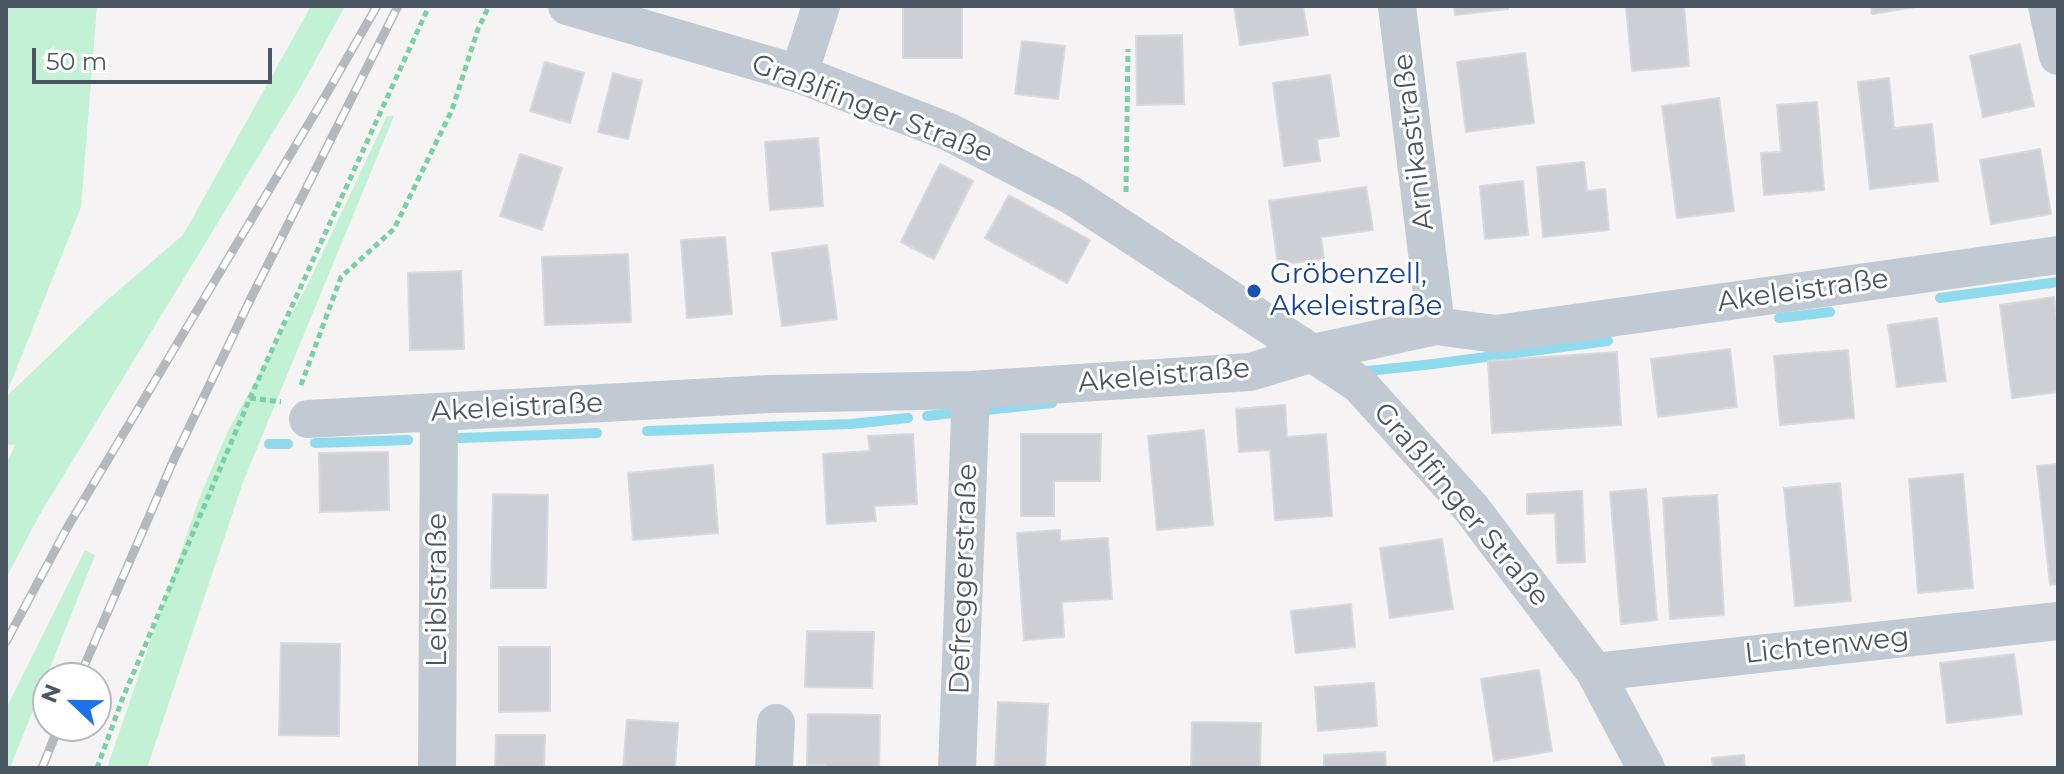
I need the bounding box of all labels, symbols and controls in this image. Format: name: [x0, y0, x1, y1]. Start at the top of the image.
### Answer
scale bar: [36, 32, 276, 82]
text: 50 m: [46, 47, 107, 76]
street label: Graßlfinger Straße: [747, 47, 997, 171]
street label: Arnikastraße: [1386, 52, 1442, 232]
place label: Gröbenzell, Akeleistraße: [1270, 258, 1442, 324]
street label: Akeleistraße: [1715, 262, 1891, 320]
marker: Gröbenzell, Akeleistraße: [1245, 282, 1263, 300]
street label: Akeleistraße: [1077, 352, 1251, 400]
street label: Akeleistraße: [430, 387, 604, 429]
street label: Graßlfinger Straße: [1366, 396, 1556, 614]
street label: Defreggerstraße: [943, 463, 985, 695]
street label: Leiblstraße: [421, 513, 455, 667]
street label: Lichtenweg: [1743, 621, 1911, 671]
north arrow: [32, 662, 112, 742]
text: N: [35, 680, 67, 707]

